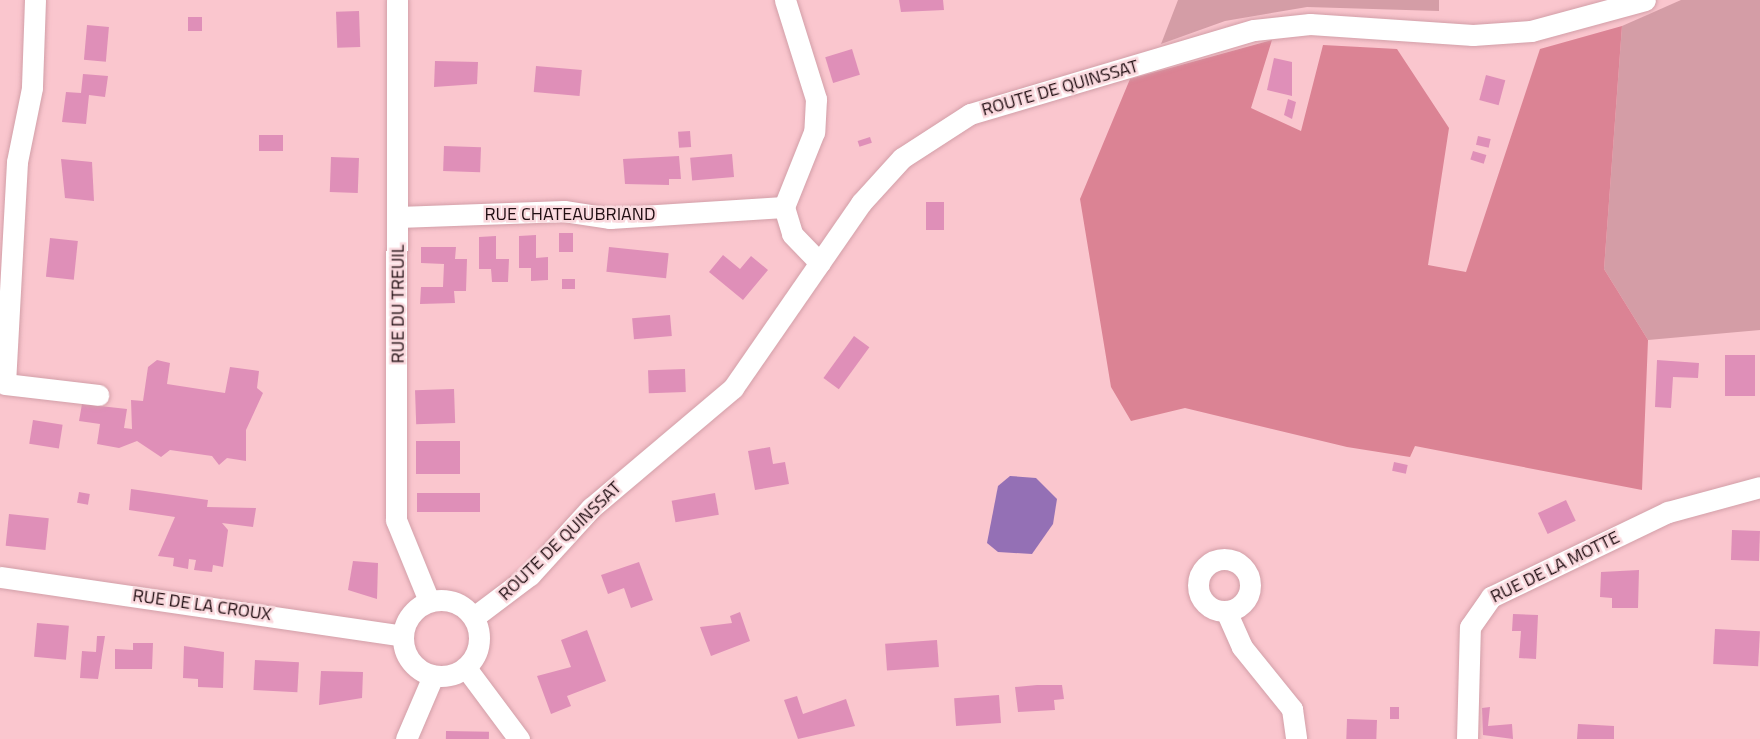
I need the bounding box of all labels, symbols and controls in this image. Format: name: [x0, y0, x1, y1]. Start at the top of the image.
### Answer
street label: ROUTE DE QUINSSAT: [979, 55, 1141, 121]
street label: RUE CHATEAUBRIAND: [484, 203, 656, 225]
street label: RUE DU TREUIL: [387, 245, 409, 363]
street label: ROUTE DE QUINSSAT: [494, 477, 626, 605]
street label: RUE DE LA MOTTE: [1487, 526, 1623, 608]
street label: RUE DE LA CROUX: [131, 585, 273, 625]

